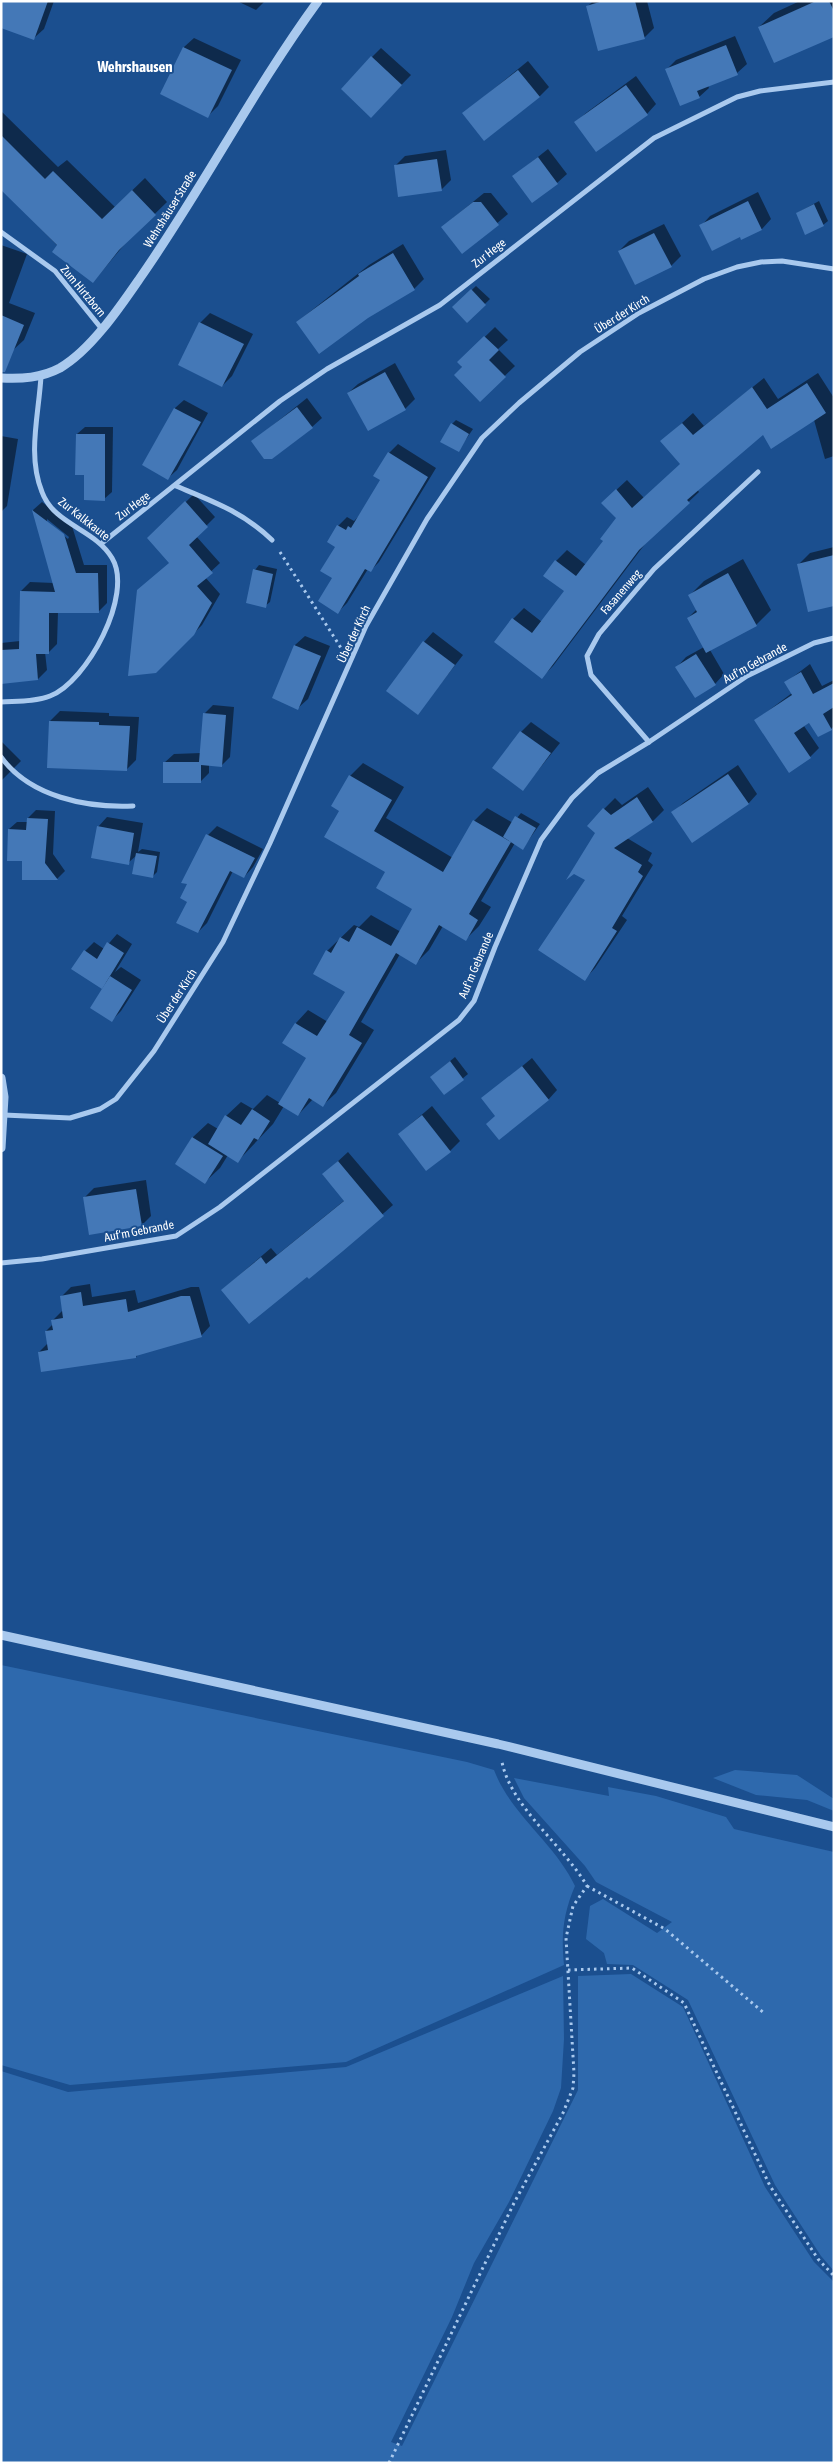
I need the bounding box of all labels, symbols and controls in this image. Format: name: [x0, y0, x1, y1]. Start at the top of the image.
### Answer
district label: Wehrshausen: [96, 58, 173, 75]
street label: Wehrshäuser Straße: [141, 168, 199, 250]
street label: Zur Hege: [469, 235, 509, 271]
street label: Zum Hirtzborn: [57, 262, 109, 320]
street label: Über der Kirch: [592, 292, 652, 336]
street label: Zur Hege: [113, 489, 153, 523]
street label: Zur Kalkkaute: [55, 495, 113, 543]
street label: Fasanenweg: [598, 566, 645, 617]
street label: Über der Kirch: [335, 603, 373, 665]
street label: Auf'm Gebrande: [721, 640, 789, 686]
street label: Auf'm Gebrande: [456, 930, 496, 1000]
street label: Über der Kirch: [154, 966, 200, 1026]
street label: Auf'm Gebrande: [103, 1217, 175, 1245]

